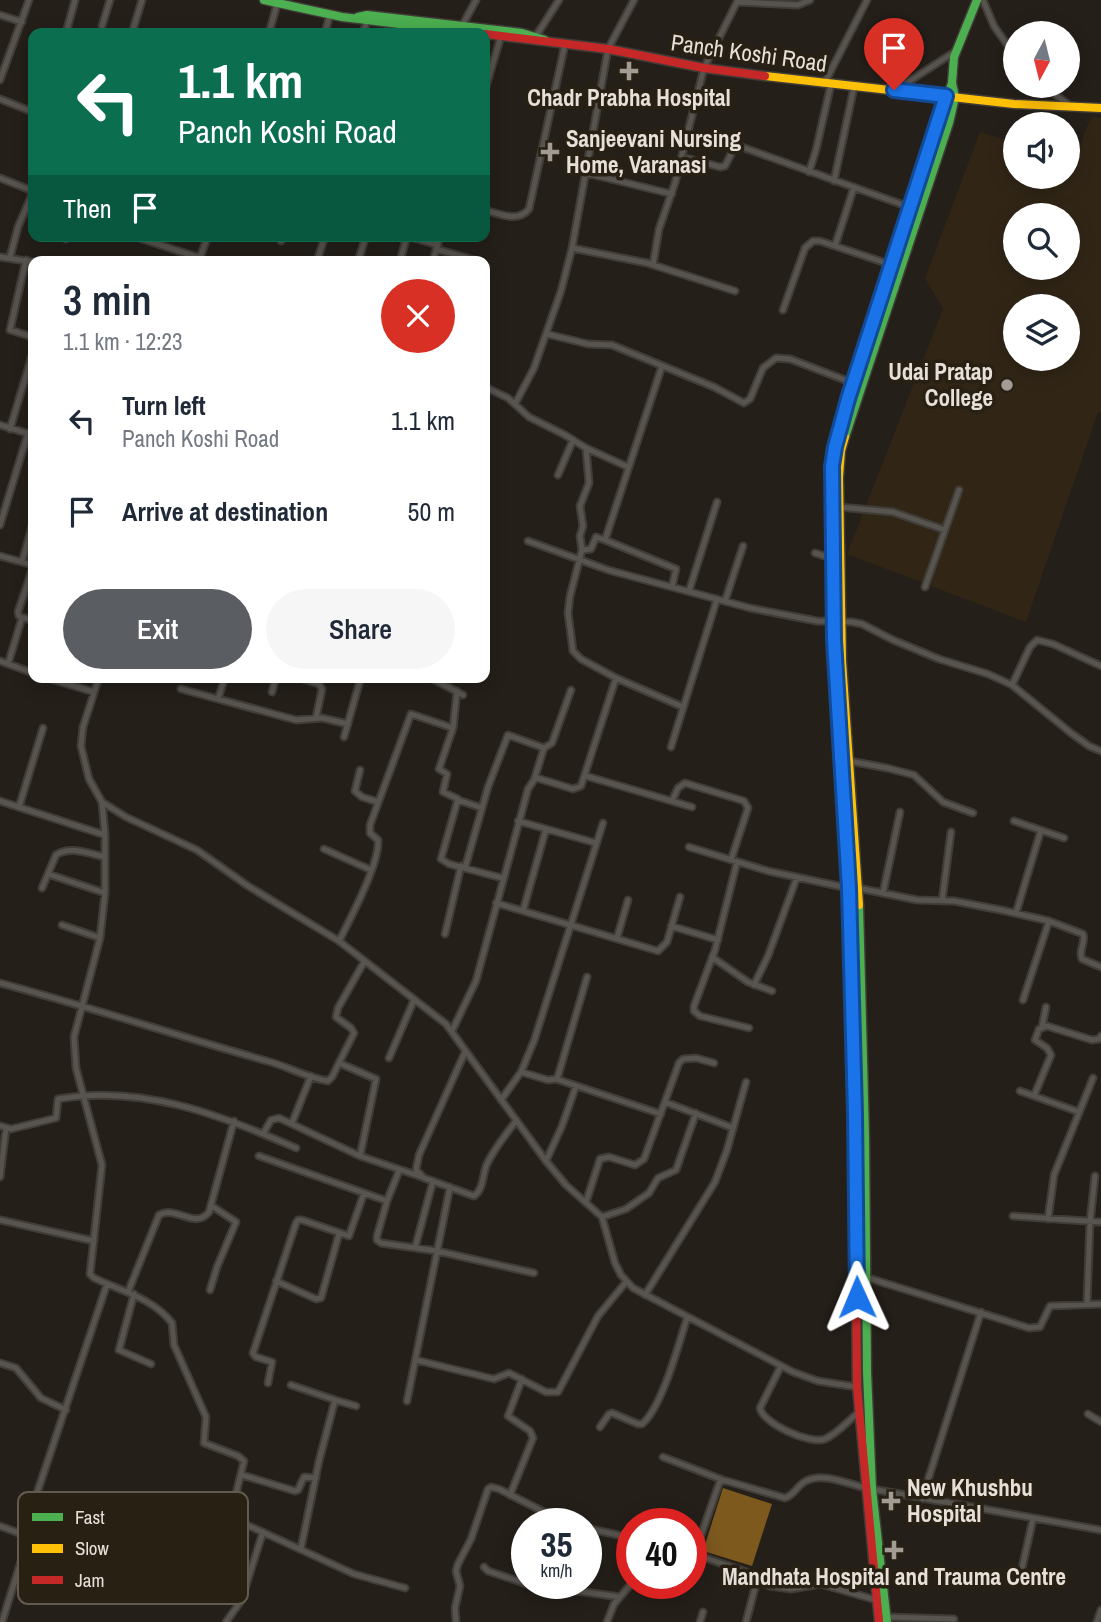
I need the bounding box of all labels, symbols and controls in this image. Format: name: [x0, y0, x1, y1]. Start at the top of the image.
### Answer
pin: [864, 18, 924, 90]
north arrow: [1003, 21, 1080, 98]
map controls: [1003, 21, 1080, 371]
street label: Panch Koshi Road: [669, 26, 829, 79]
icon: arrive: [875, 29, 913, 67]
text: 1.1 km: [178, 47, 303, 113]
icon: left: [63, 56, 154, 147]
marker: Chadr Prabha Hospital: [619, 61, 639, 81]
place label: Chadr Prabha Hospital: [527, 82, 731, 113]
text: Panch Koshi Road: [178, 110, 397, 153]
button: sound: [1003, 112, 1080, 189]
place label: Sanjeevani Nursing Home, Varanasi: [566, 123, 742, 180]
marker: Sanjeevani Nursing Home, Varanasi: [540, 142, 560, 162]
icon: arrive: [126, 189, 164, 227]
text: Then: [63, 191, 112, 226]
button: search: [1003, 203, 1080, 280]
text: 3 min: [63, 272, 152, 328]
button: close: [381, 279, 455, 353]
button: layers: [1003, 294, 1080, 371]
text: 1.1 km · 12:23: [63, 326, 183, 357]
place label: Udai Pratap College: [888, 356, 993, 413]
marker: Udai Pratap College: [999, 377, 1015, 393]
text: Turn left: [122, 388, 206, 423]
icon: left: [63, 402, 101, 440]
text: 1.1 km: [391, 403, 455, 438]
text: Panch Koshi Road: [122, 423, 279, 454]
icon: arrive: [63, 493, 101, 531]
text: Arrive at destination: [122, 494, 328, 529]
text: 50 m: [408, 494, 455, 529]
button: Exit: [63, 589, 252, 669]
button: Share: [266, 589, 455, 669]
position arrow: [820, 1260, 894, 1334]
place label: New Khushbu Hospital: [907, 1472, 1033, 1529]
marker: New Khushbu Hospital: [881, 1491, 901, 1511]
legend: [18, 1492, 248, 1604]
text: Fast: [75, 1504, 105, 1530]
speed limit sign: 40: [616, 1508, 707, 1599]
text: 35: [541, 1521, 572, 1568]
text: Slow: [75, 1535, 110, 1561]
marker: Mandhata Hospital and Trauma Centre: [884, 1540, 904, 1560]
text: km/h: [541, 1558, 573, 1583]
place label: Mandhata Hospital and Trauma Centre: [722, 1561, 1066, 1592]
text: Jam: [75, 1567, 104, 1593]

